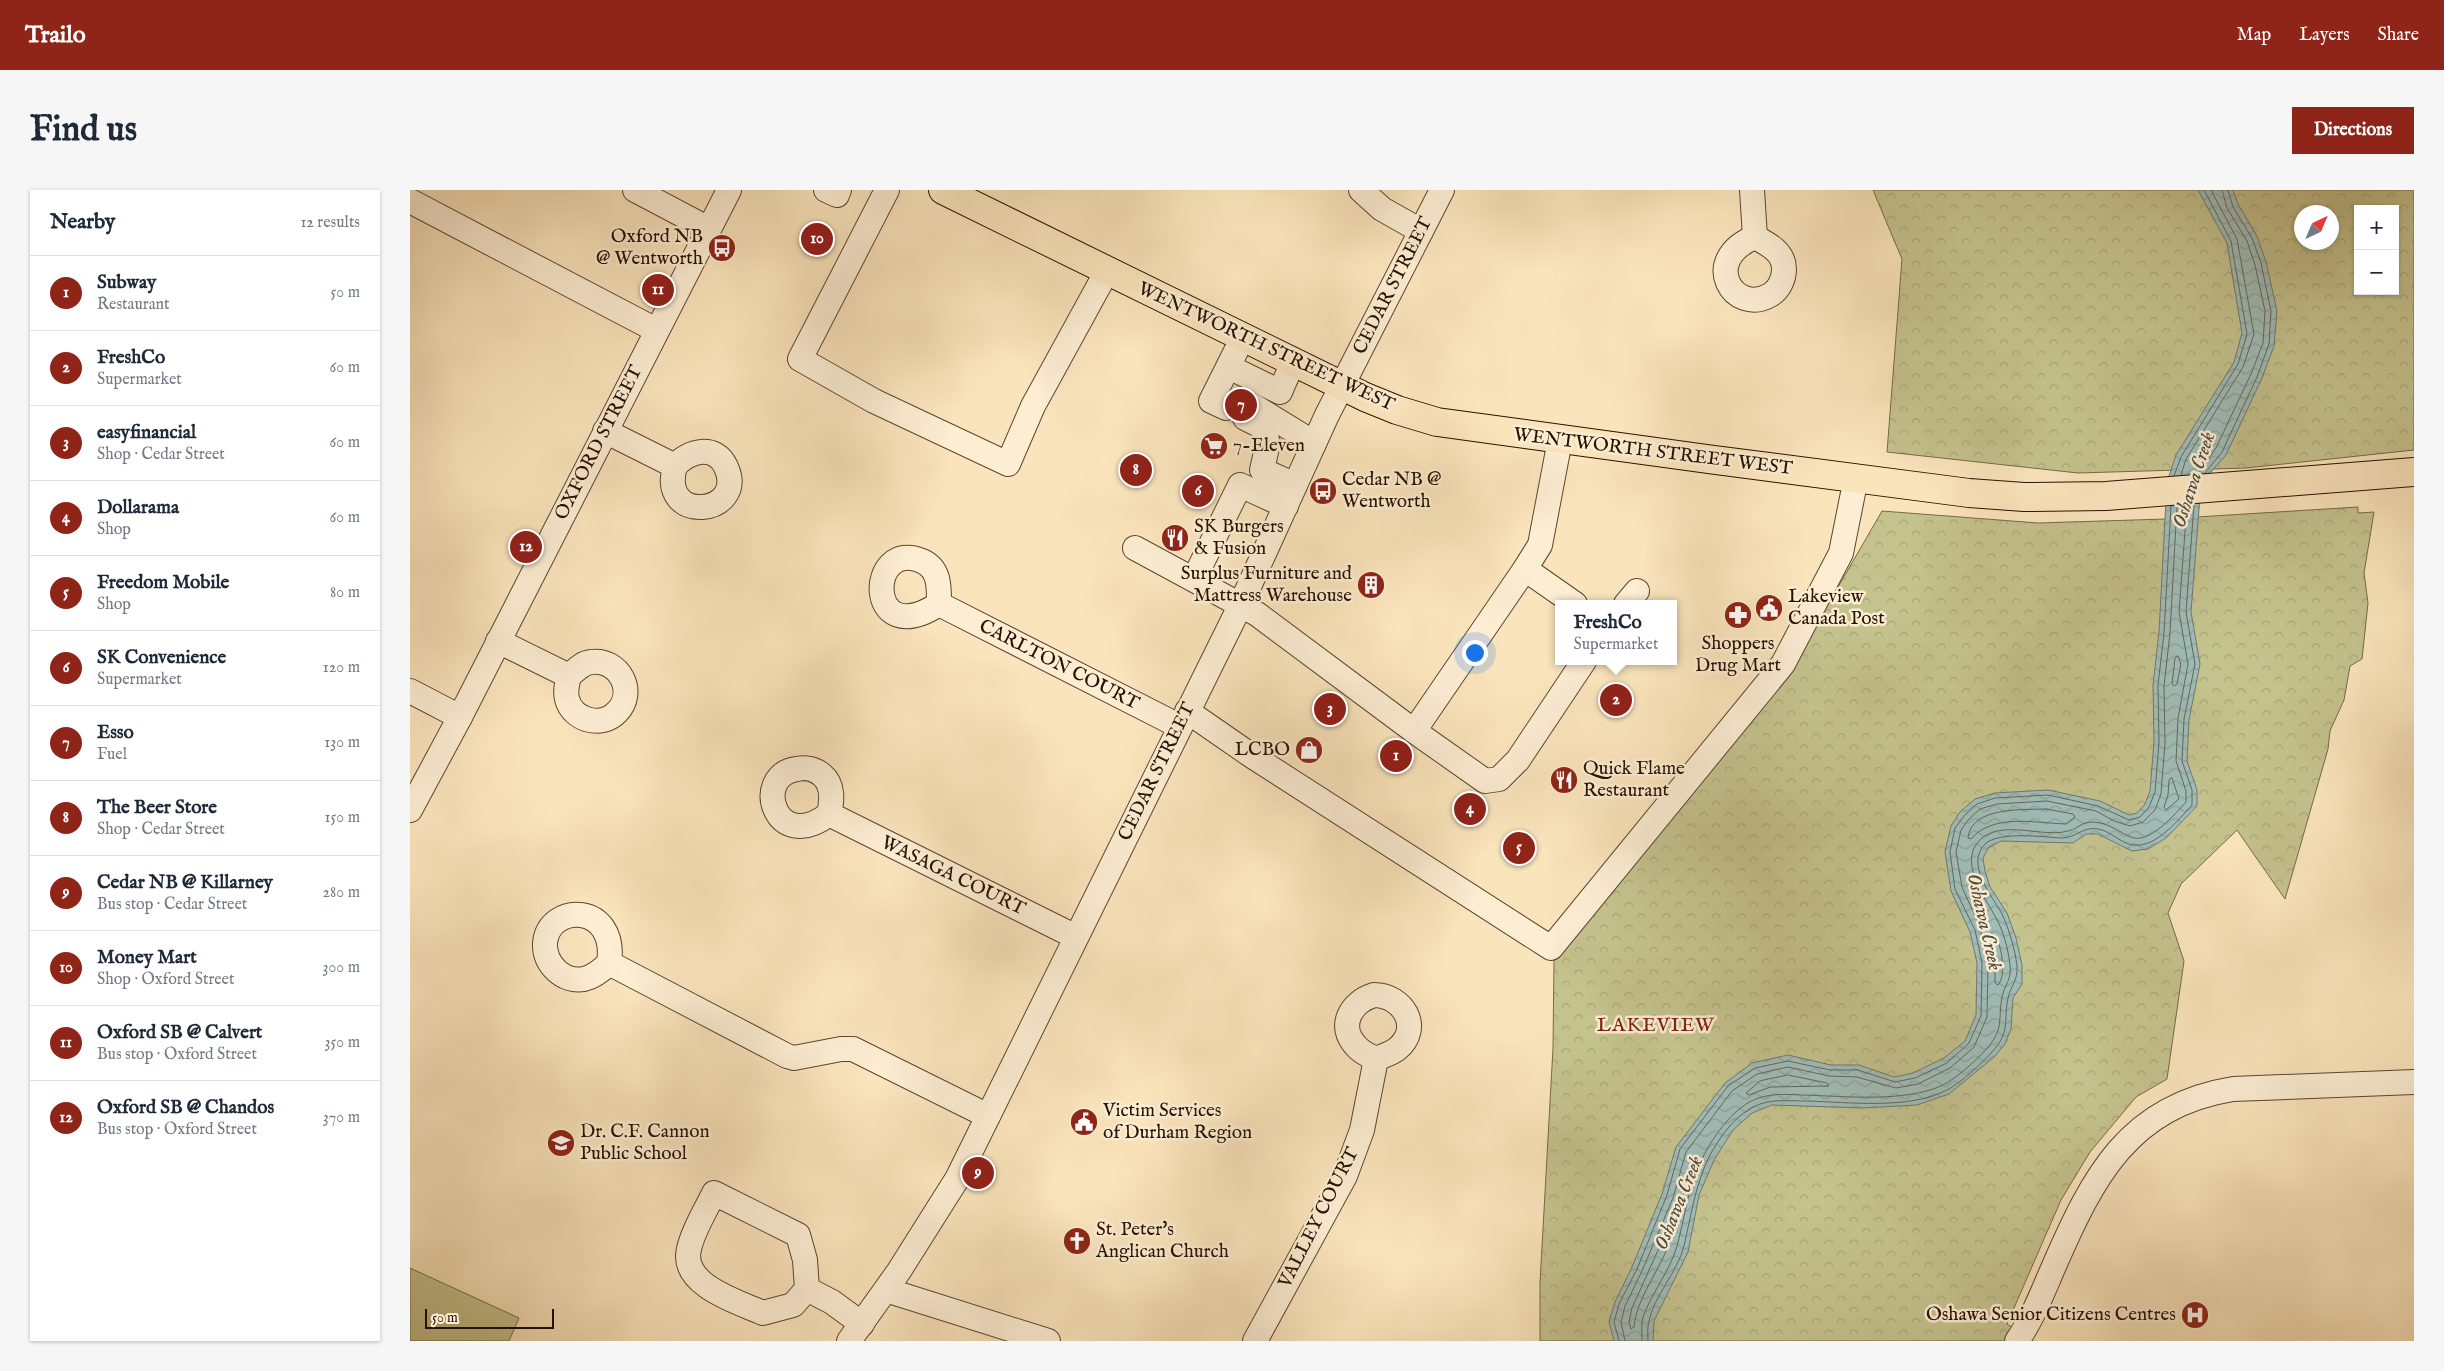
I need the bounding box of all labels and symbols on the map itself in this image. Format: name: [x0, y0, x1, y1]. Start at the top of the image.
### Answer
north arrow: [2294, 205, 2339, 250]
street label: CEDAR STREET: [1348, 213, 1438, 359]
pin: 10: [801, 220, 833, 258]
place label: Oxford NB @ Wentworth: [596, 225, 703, 271]
bus stop icon: Oxford NB @ Wentworth: [707, 233, 737, 263]
pin: 11: [642, 271, 674, 309]
street label: WENTWORTH STREET WEST: [1134, 277, 1398, 417]
street label: OXFORD STREET: [550, 362, 648, 524]
pin: 7: [1225, 386, 1257, 424]
street label: WENTWORTH STREET WEST: [1512, 423, 1794, 481]
water label: Oshawa Creek: [2167, 429, 2221, 531]
supermarket icon: 7-Eleven: [1199, 431, 1229, 461]
place label: 7-Eleven: [1233, 434, 1305, 458]
pin: 8: [1120, 451, 1152, 489]
place label: Cedar NB @ Wentworth: [1342, 468, 1441, 514]
pin: 6: [1182, 472, 1214, 510]
bus stop icon: Cedar NB @ Wentworth: [1308, 476, 1338, 506]
place label: SK Burgers & Fusion: [1194, 515, 1284, 561]
restaurant icon: SK Burgers & Fusion: [1160, 523, 1190, 553]
pin: 12: [510, 528, 542, 566]
place label: Surplus Furniture and Mattress Warehouse: [1181, 562, 1353, 608]
building icon: Surplus Furniture and Mattress Warehouse: [1356, 570, 1386, 600]
place label: Lakeview Canada Post: [1788, 585, 1885, 631]
public building icon: Lakeview Canada Post: [1754, 593, 1784, 623]
pharmacy icon: Shoppers Drug Mart: [1723, 600, 1753, 630]
street label: CARLTON COURT: [975, 614, 1143, 716]
place label: Shoppers Drug Mart: [1695, 632, 1782, 678]
your location: [1462, 640, 1488, 666]
pin: 2: [1600, 681, 1632, 719]
pin: 3: [1314, 690, 1346, 728]
street label: CEDAR STREET: [1113, 699, 1201, 845]
shop icon: LCBO: [1294, 735, 1324, 765]
pin: 1: [1380, 737, 1412, 775]
place label: LCBO: [1235, 738, 1290, 762]
place label: Quick Flame Restaurant: [1583, 757, 1685, 803]
restaurant icon: Quick Flame Restaurant: [1549, 765, 1579, 795]
pin: 4: [1454, 790, 1486, 828]
pin: 5: [1503, 829, 1535, 867]
street label: WASAGA COURT: [877, 831, 1029, 921]
water label: Oshawa Creek: [1961, 871, 2007, 973]
district label: LAKEVIEW: [1597, 1013, 1715, 1038]
place label: Victim Services of Durham Region: [1102, 1099, 1252, 1145]
public building icon: Victim Services of Durham Region: [1069, 1107, 1099, 1137]
place label: Dr. C.F. Cannon Public School: [580, 1120, 710, 1166]
school or university icon: Dr. C.F. Cannon Public School: [546, 1128, 576, 1158]
street label: VALLEY COURT: [1273, 1144, 1365, 1293]
water label: Oshawa Creek: [1649, 1152, 1709, 1254]
pin: 9: [962, 1154, 994, 1192]
place label: St. Peter's Anglican Church: [1095, 1218, 1229, 1264]
church icon: St. Peter's Anglican Church: [1062, 1226, 1092, 1256]
hospital icon: Oshawa Senior Citizens Centres: [2180, 1300, 2210, 1330]
place label: Oshawa Senior Citizens Centres: [1926, 1303, 2176, 1327]
scale bar: [425, 1306, 554, 1329]

